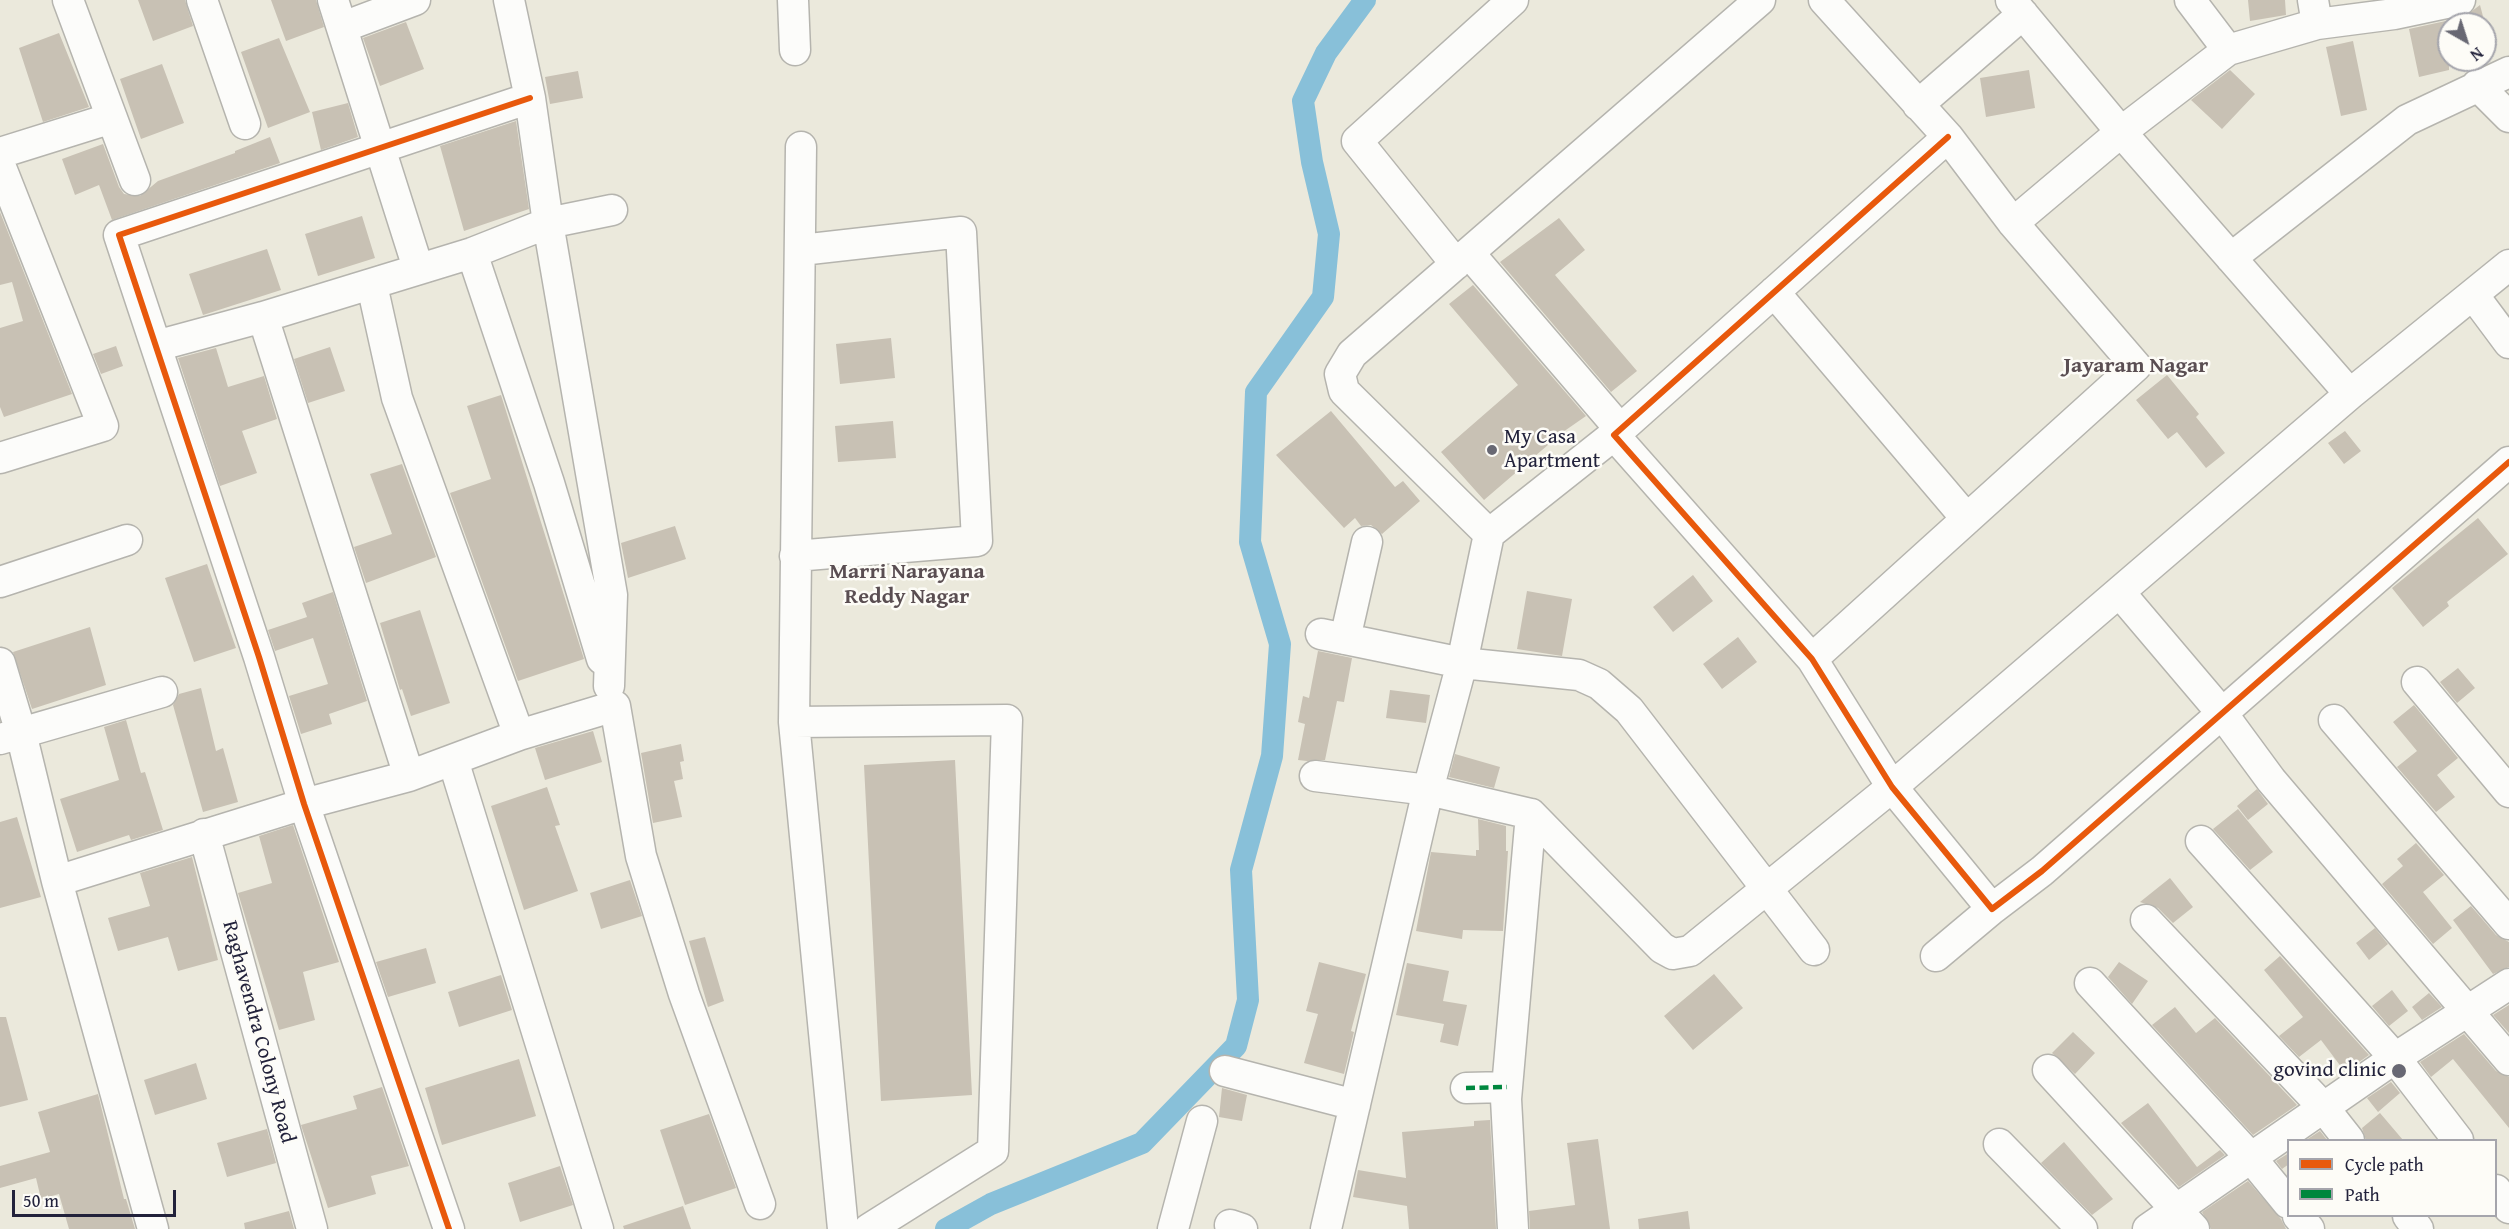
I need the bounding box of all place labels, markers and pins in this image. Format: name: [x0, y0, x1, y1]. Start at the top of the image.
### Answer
place label: My Casa Apartment: [1504, 425, 1600, 475]
marker: My Casa Apartment: [1485, 443, 1499, 457]
place label: govind clinic: [2273, 1058, 2386, 1084]
marker: govind clinic: [2390, 1062, 2408, 1080]

